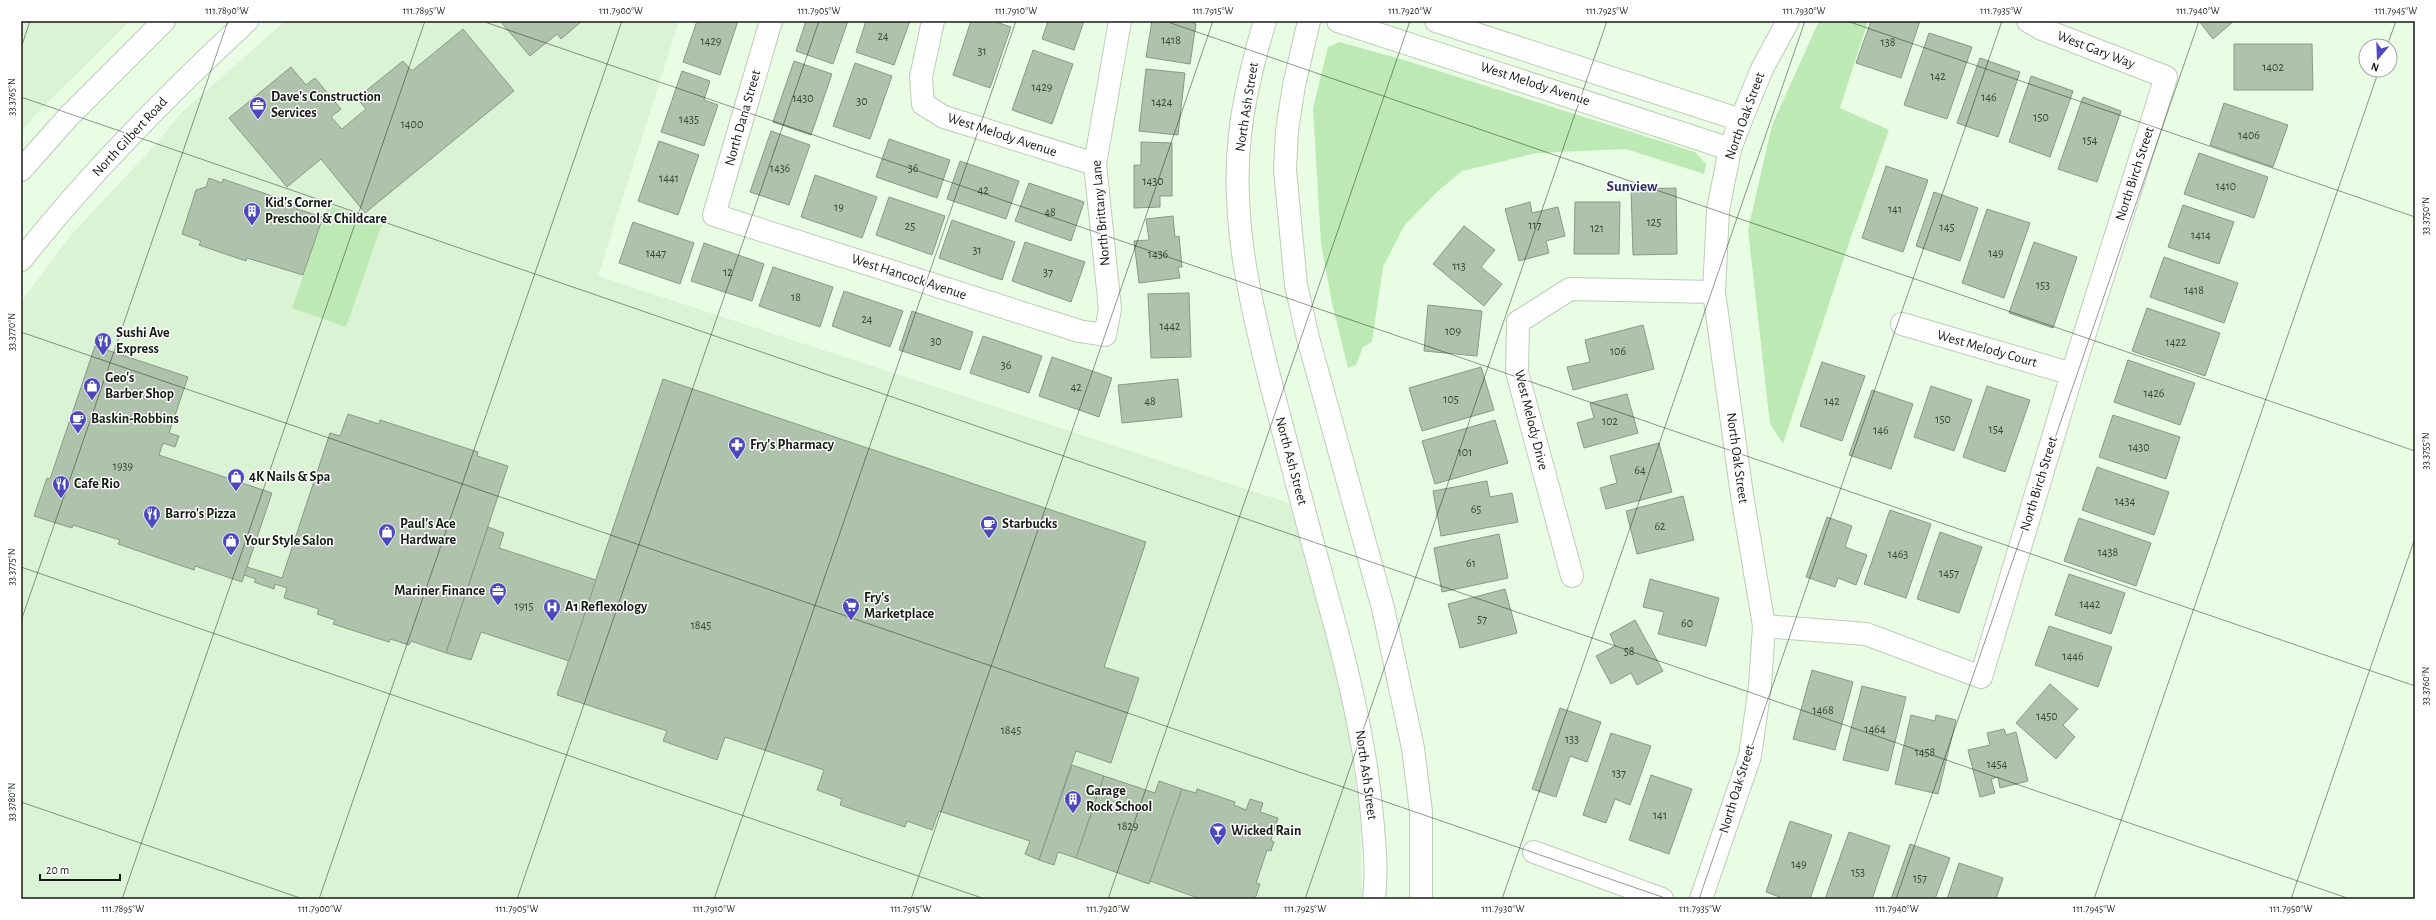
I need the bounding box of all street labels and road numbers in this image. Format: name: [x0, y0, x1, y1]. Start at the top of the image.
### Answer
street label: West Gary Way: [2055, 29, 2137, 71]
street label: West Melody Avenue: [1479, 60, 1591, 108]
street label: North Ash Street: [1233, 61, 1261, 153]
street label: North Dana Street: [723, 68, 764, 167]
street label: North Oak Street: [1723, 70, 1767, 161]
street label: North Gilbert Road: [90, 95, 170, 179]
street label: West Melody Avenue: [946, 111, 1058, 159]
street label: North Birch Street: [2113, 125, 2157, 223]
street label: North Brittany Lane: [1089, 159, 1113, 267]
street label: West Hancock Avenue: [850, 252, 968, 302]
street label: West Melody Court: [1935, 328, 2039, 370]
street label: West Melody Drive: [1512, 369, 1550, 471]
street label: North Oak Street: [1724, 412, 1750, 505]
street label: North Ash Street: [1273, 416, 1310, 507]
street label: North Birch Street: [2018, 435, 2060, 533]
street label: North Ash Street: [1353, 729, 1379, 821]
street label: North Oak Street: [1717, 743, 1757, 835]

